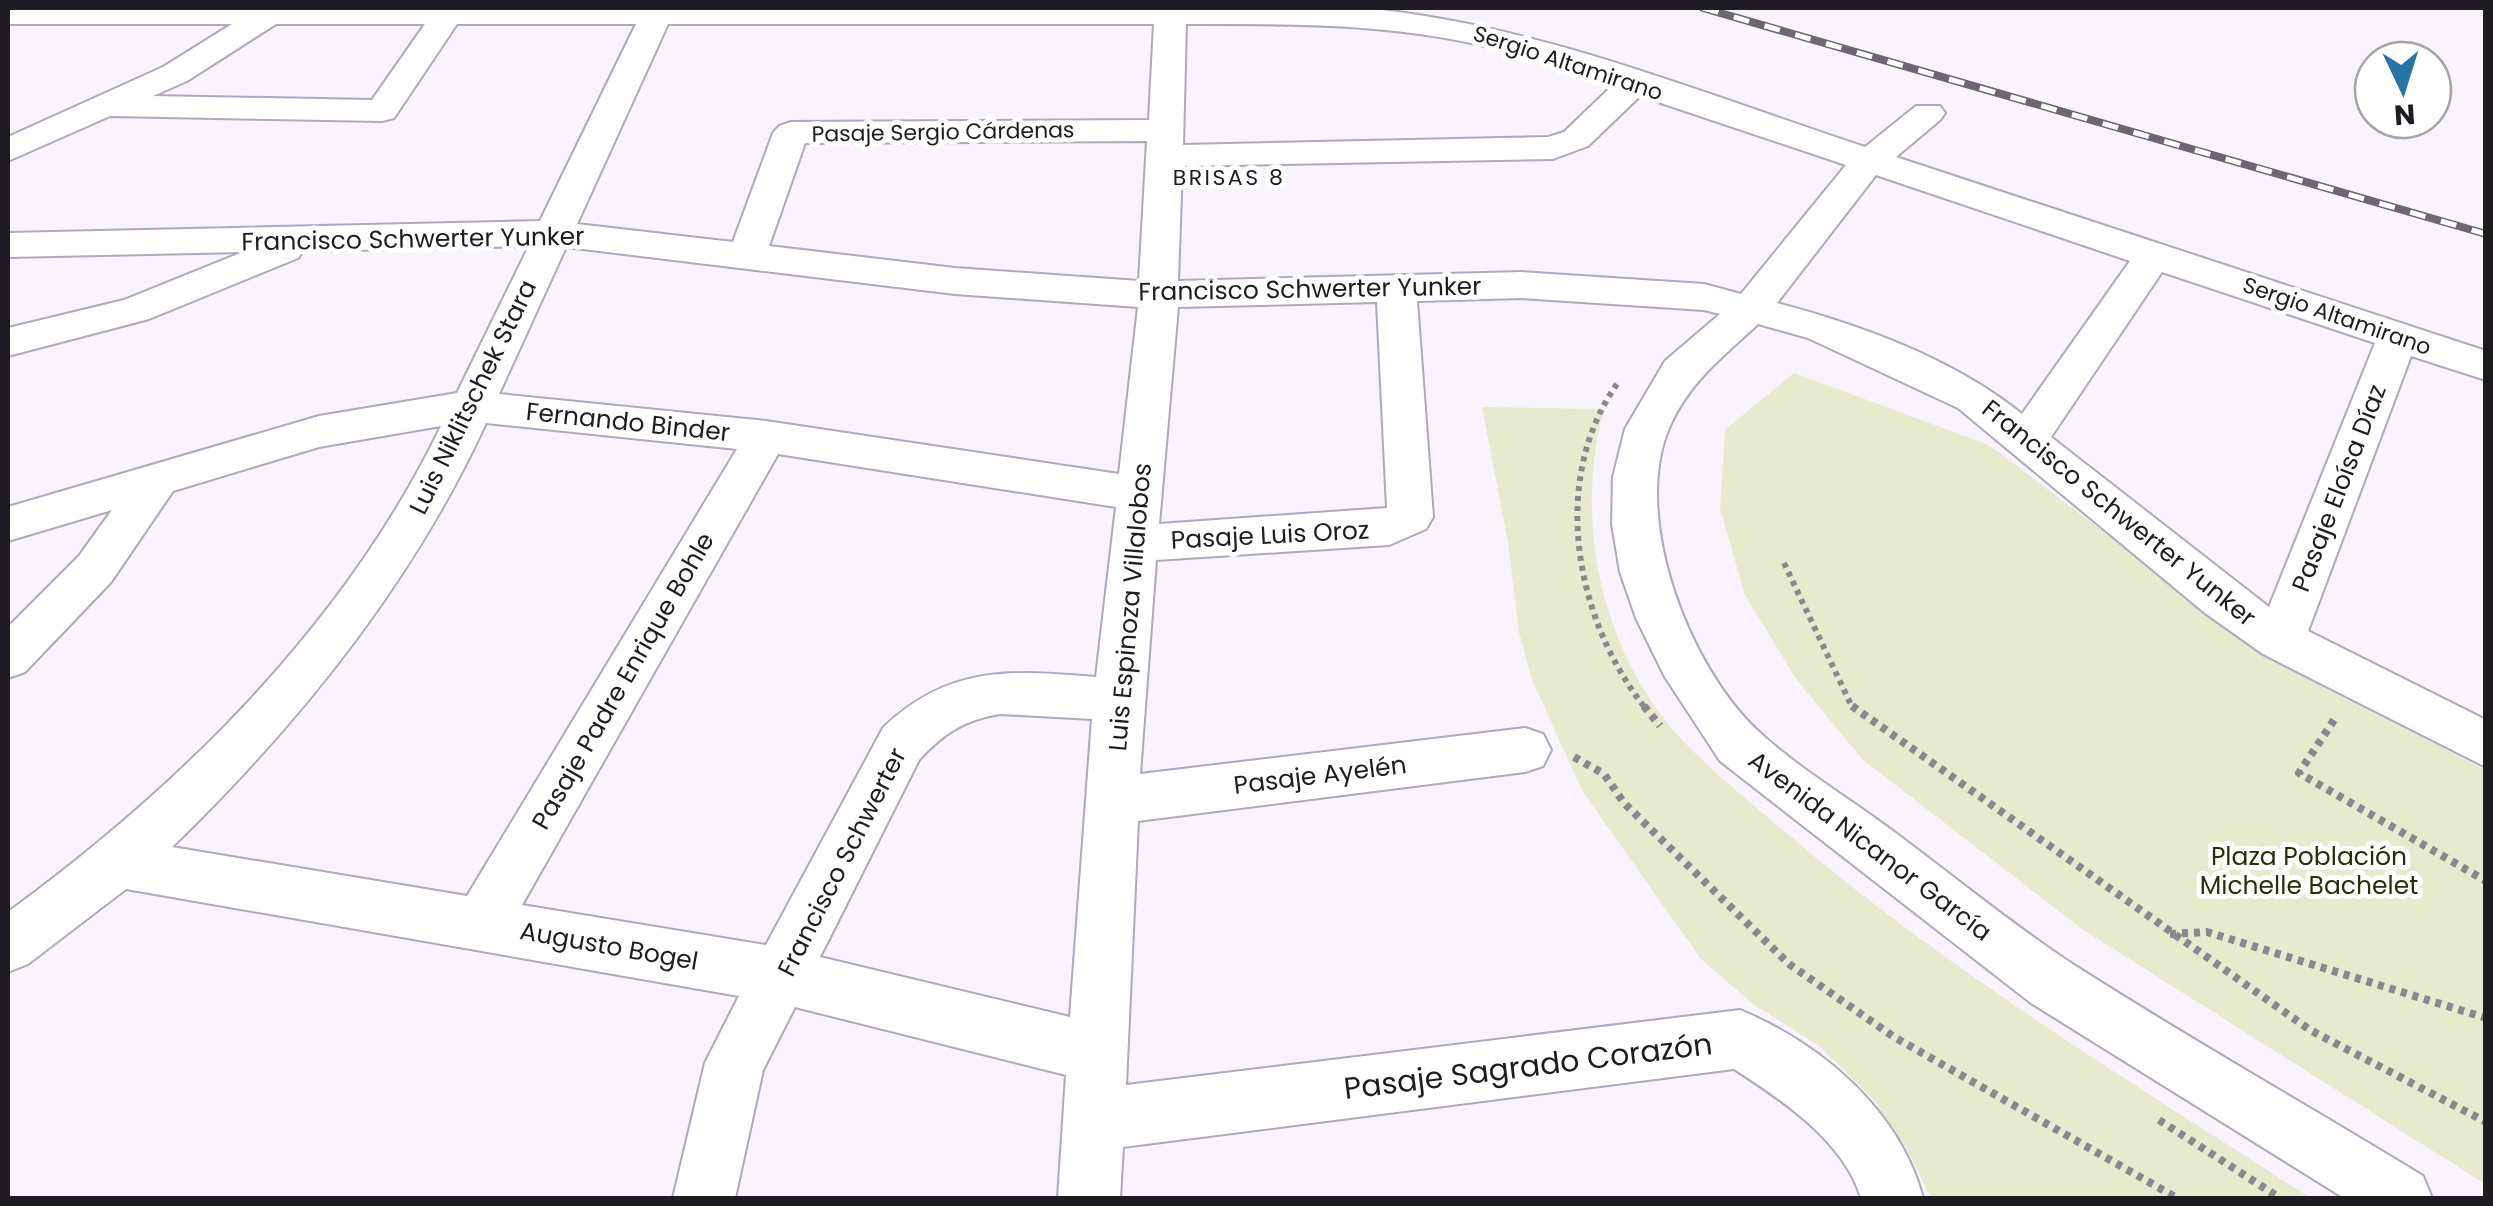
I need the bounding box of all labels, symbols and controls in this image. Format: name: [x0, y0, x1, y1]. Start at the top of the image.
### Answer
street label: Sergio Altamirano: [1469, 18, 1667, 108]
north arrow: [2353, 40, 2453, 140]
text: N: [2393, 94, 2417, 135]
street label: Pasaje Sergio Cárdenas: [811, 114, 1075, 150]
district label: BRISAS 8: [1173, 162, 1285, 193]
street label: Francisco Schwerter Yunker: [241, 219, 585, 259]
street label: Francisco Schwerter Yunker: [1138, 269, 1482, 309]
street label: Sergio Altamirano: [2239, 269, 2435, 363]
street label: Luis Niklitschek Stara: [401, 274, 545, 520]
street label: Pasaje Eloísa Díaz: [2283, 379, 2395, 597]
street label: Francisco Schwerter Yunker: [1975, 391, 2263, 635]
street label: Fernando Binder: [524, 394, 732, 450]
street label: Luis Espinoza Villalobos: [1100, 462, 1160, 752]
street label: Pasaje Luis Oroz: [1170, 512, 1370, 558]
street label: Pasaje Padre Enrique Bohle: [523, 526, 723, 836]
street label: Francisco Schwerter: [769, 742, 915, 982]
street label: Avenida Nicanor García: [1741, 743, 1999, 949]
street label: Pasaje Ayelén: [1232, 747, 1408, 803]
park label: Plaza Población Michelle Bachelet: [2200, 839, 2418, 903]
street label: Augusto Bogel: [517, 913, 701, 979]
street label: Pasaje Sagrado Corazón: [1341, 1022, 1715, 1110]

